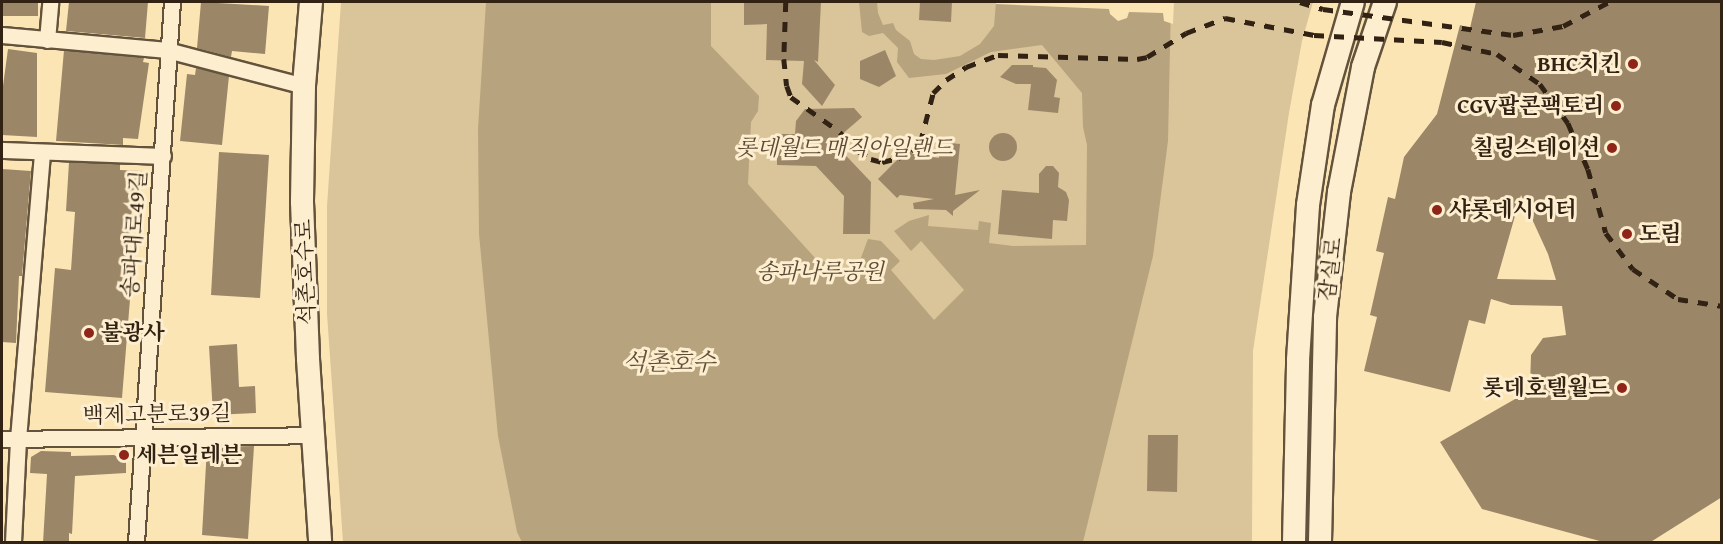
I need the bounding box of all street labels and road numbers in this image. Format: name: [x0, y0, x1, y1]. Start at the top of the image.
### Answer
street label: 송파대로49길: [116, 170, 152, 298]
street label: 석촌호수로: [290, 218, 320, 326]
street label: 잠실로: [1313, 236, 1347, 302]
street label: 백제고분로39길: [82, 400, 232, 428]

